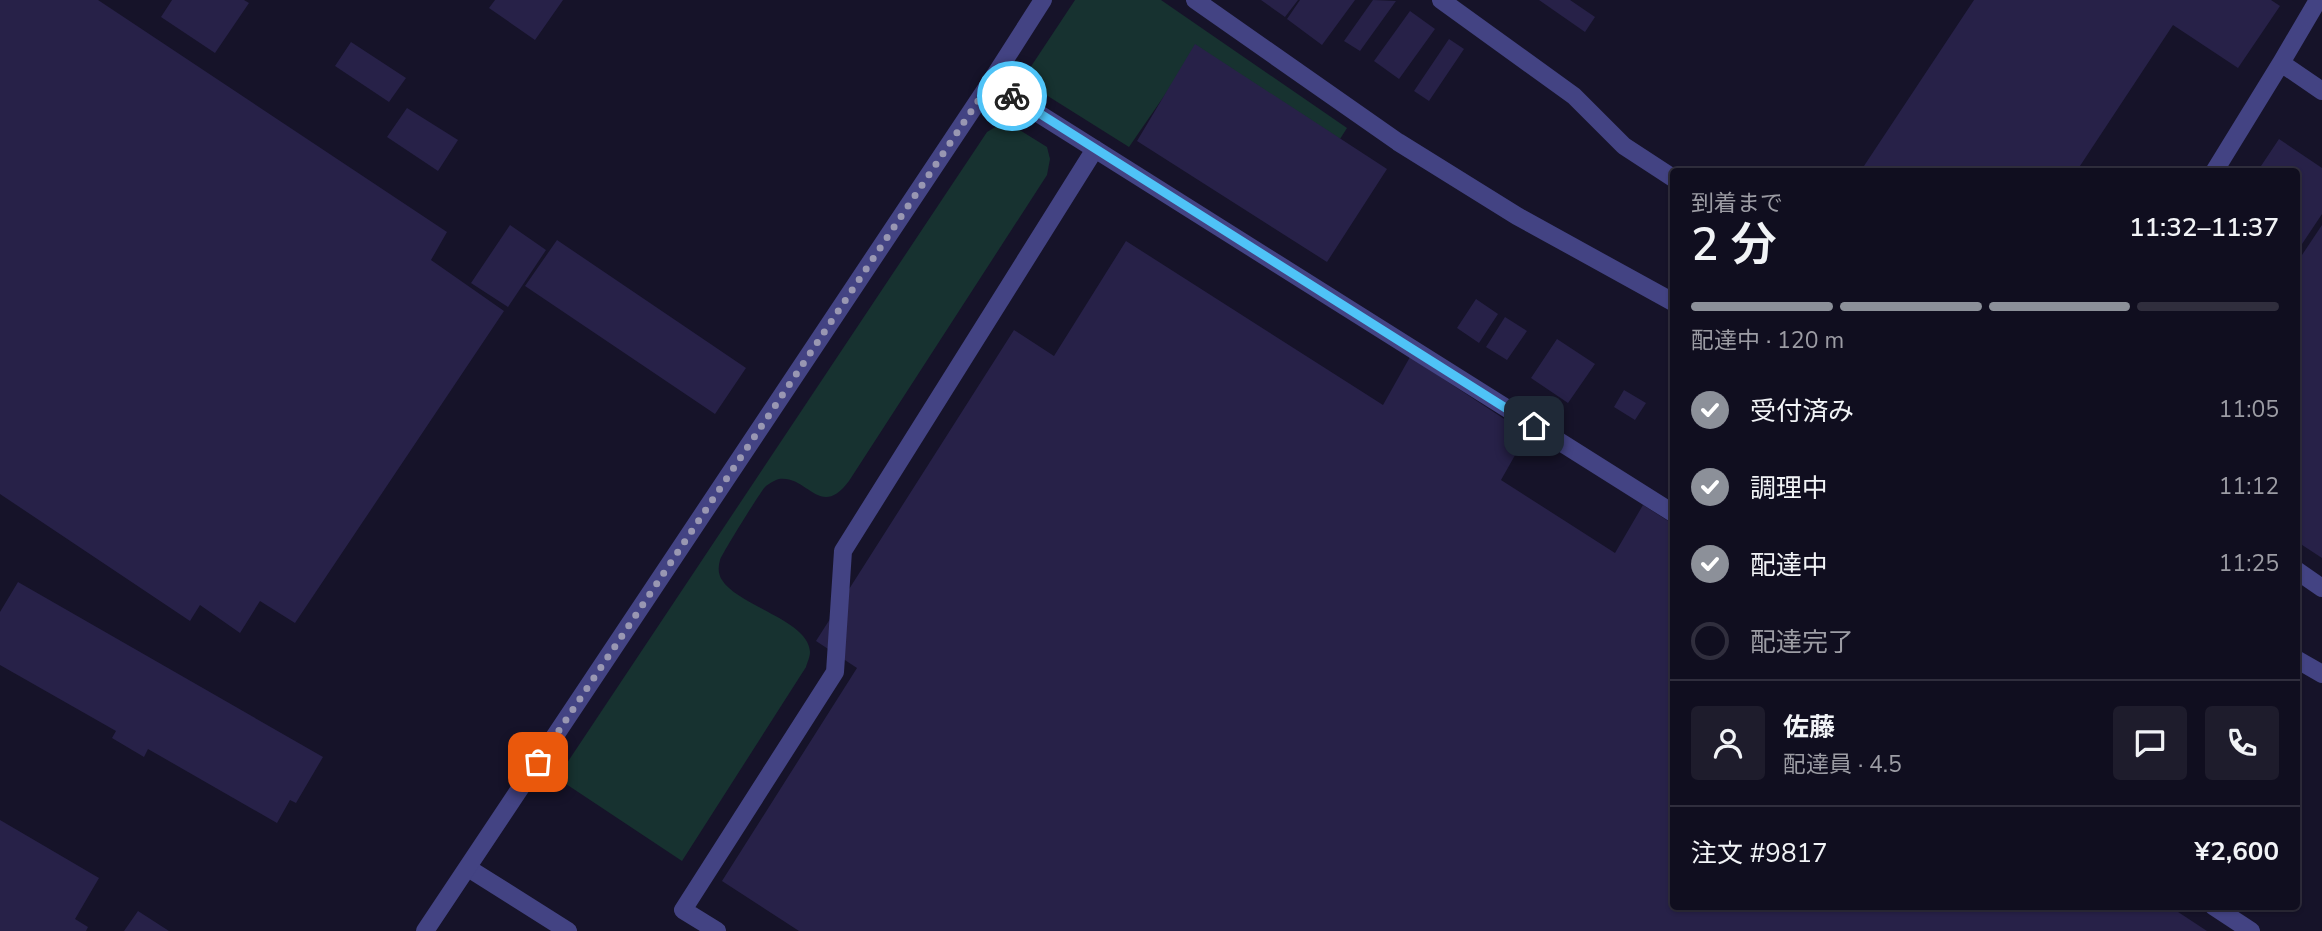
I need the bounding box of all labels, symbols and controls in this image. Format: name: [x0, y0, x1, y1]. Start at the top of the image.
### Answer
courier: [977, 61, 1047, 131]
icon: bike: [993, 77, 1031, 115]
text: 到着まで: [1691, 188, 1783, 219]
text: 11:32–11:37: [2129, 210, 2279, 245]
text: 2 分: [1691, 213, 1777, 276]
text: 配達中 · 120 m: [1691, 325, 1844, 356]
icon: check: [1691, 391, 1729, 429]
text: 受付済み: [1750, 394, 1854, 429]
text: 11:05: [2219, 394, 2279, 425]
pin: [1504, 396, 1564, 456]
icon: home: [1515, 407, 1553, 445]
icon: check: [1691, 468, 1729, 506]
text: 調理中: [1750, 471, 1828, 506]
text: 11:12: [2219, 471, 2279, 502]
icon: check: [1691, 545, 1729, 583]
text: 配達中: [1750, 548, 1828, 583]
text: 11:25: [2219, 548, 2279, 579]
text: 配達完了: [1750, 625, 1854, 660]
button: person: [1691, 706, 1765, 780]
button: chat: [2113, 706, 2187, 780]
button: phone: [2205, 706, 2279, 780]
text: 佐藤: [1783, 710, 1835, 745]
pin: [508, 732, 568, 792]
icon: bag: [519, 743, 557, 781]
text: 配達員 · 4.5: [1783, 749, 1902, 780]
text: ¥2,600: [2195, 834, 2279, 869]
text: 注文 #9817: [1691, 836, 1828, 871]

